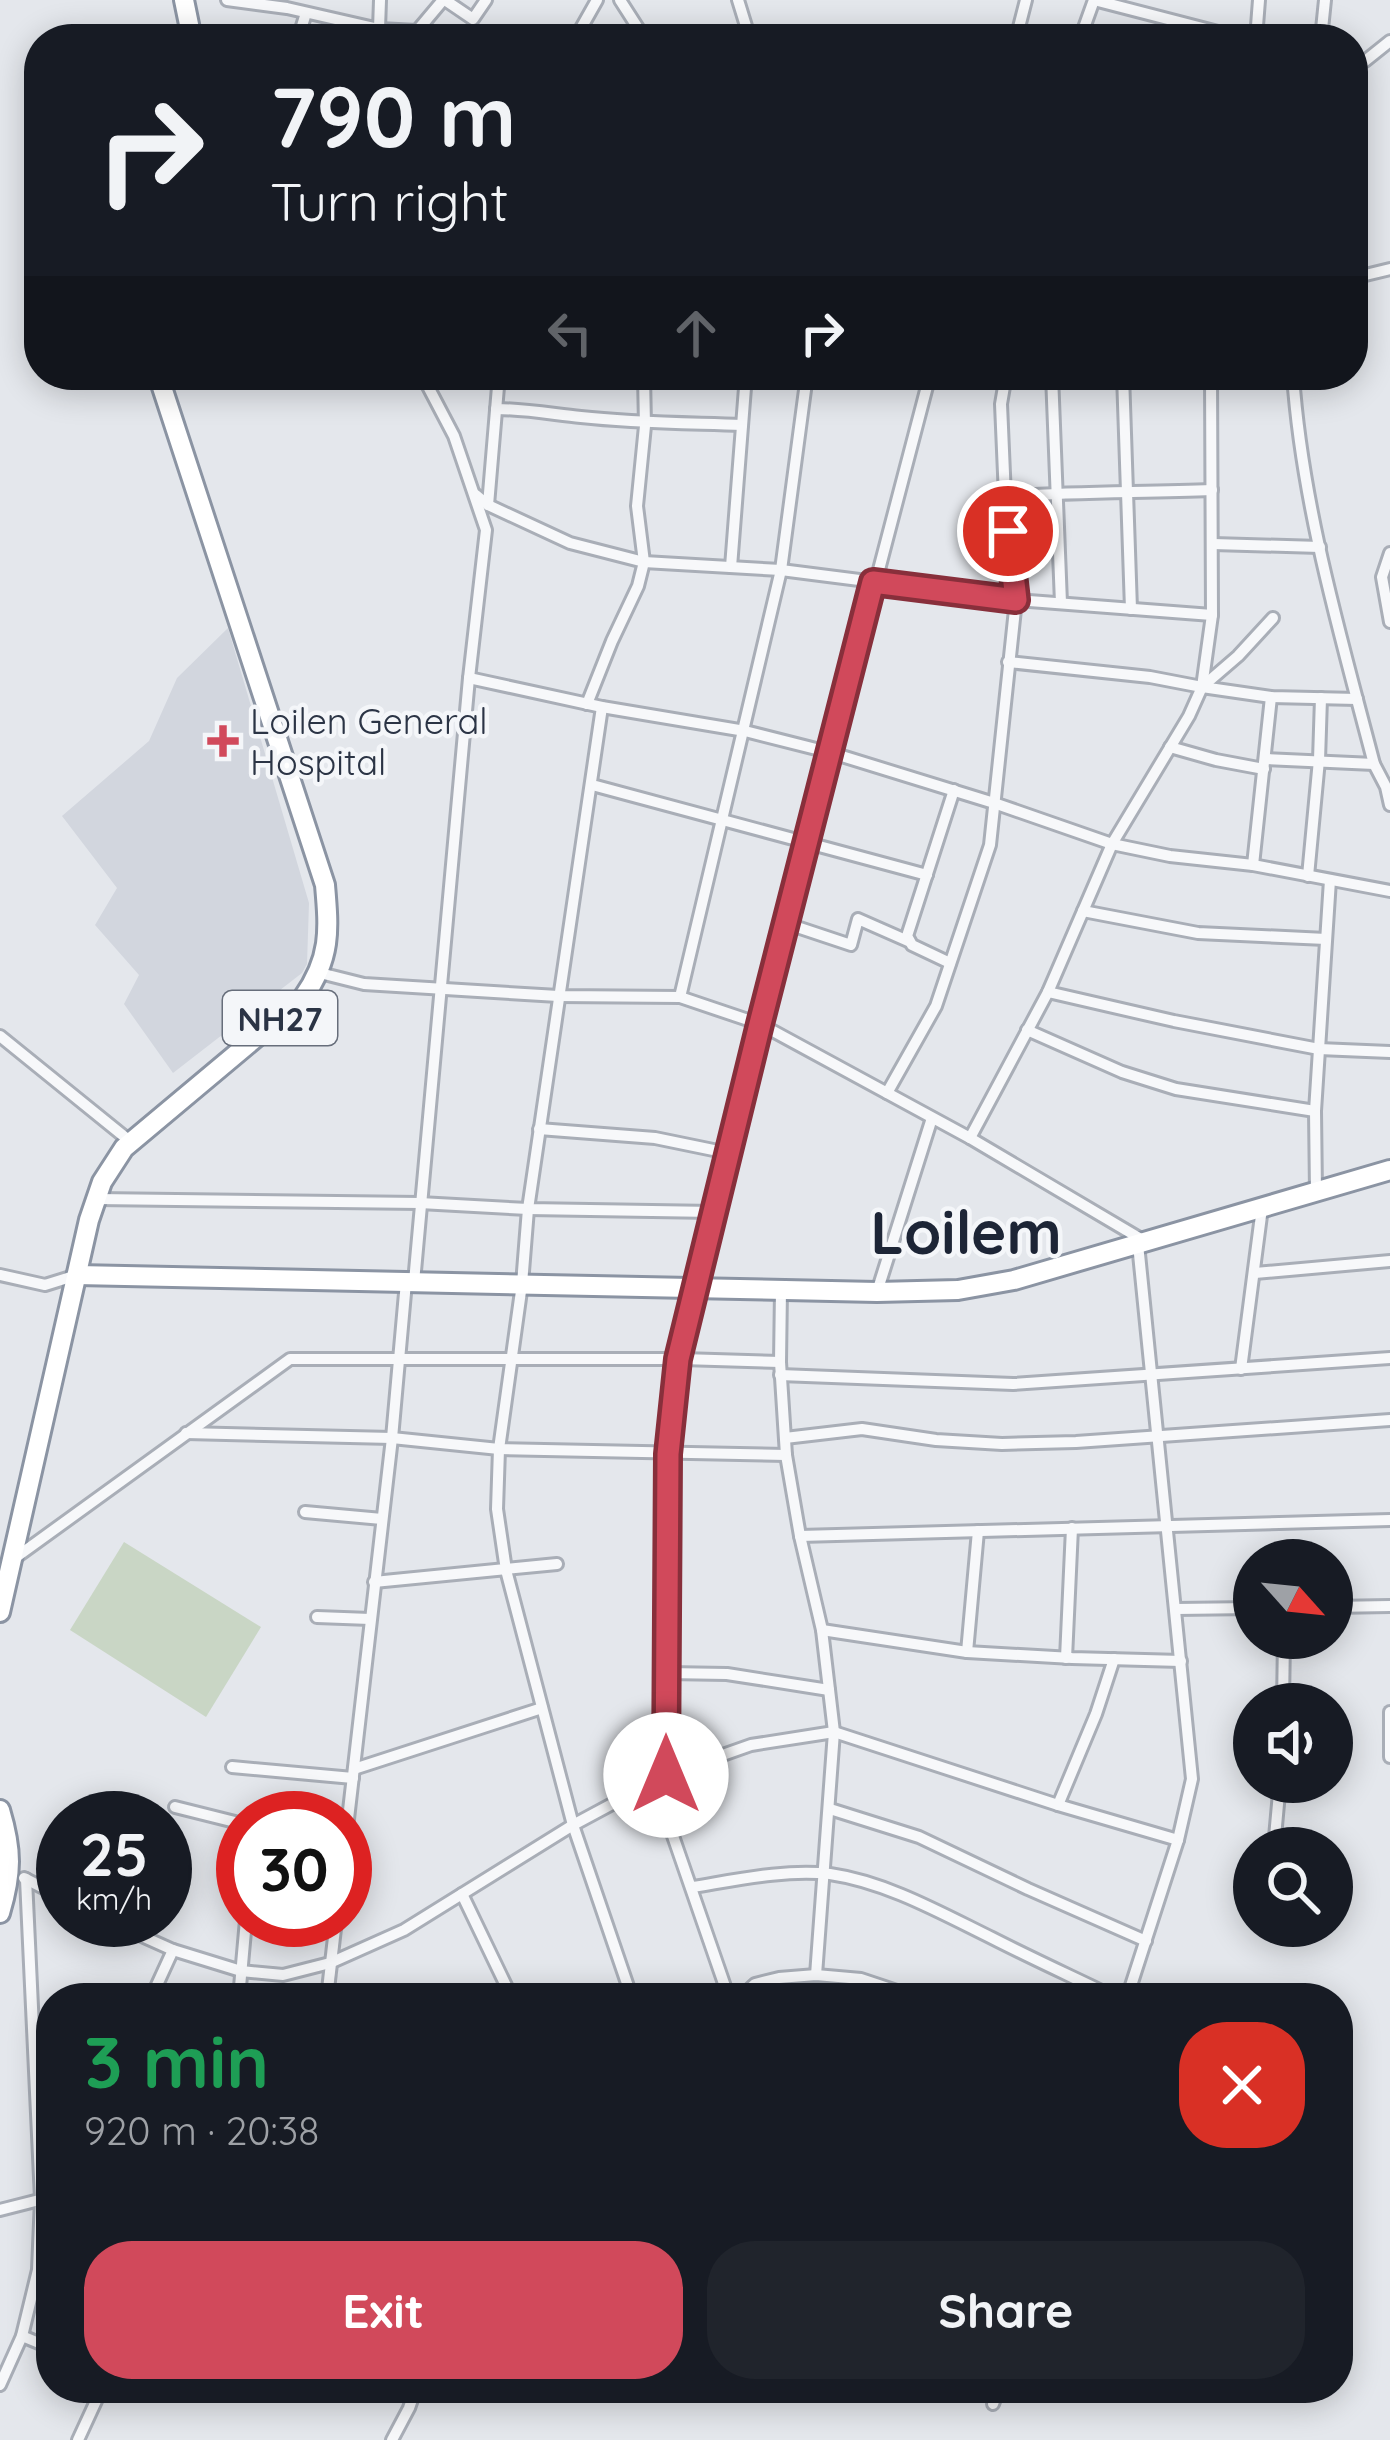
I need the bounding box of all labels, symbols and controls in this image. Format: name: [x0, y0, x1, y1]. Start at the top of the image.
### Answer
text: 790 m: [270, 63, 516, 168]
icon: right: [72, 72, 228, 228]
text: Turn right: [270, 167, 509, 235]
icon: left: [537, 300, 603, 366]
icon: ahead: [663, 300, 729, 366]
icon: right: [789, 300, 855, 366]
pin: [957, 480, 1059, 582]
icon: arrive: [975, 498, 1041, 564]
place label: Loilen General Hospital: [250, 698, 488, 784]
marker: Loilen General Hospital: [207, 725, 239, 757]
road number: NH27: [223, 991, 337, 1045]
district label: Loilem: [870, 1194, 1062, 1269]
north arrow: [1233, 1539, 1353, 1659]
map controls: [1233, 1539, 1353, 1947]
button: sound: [1233, 1683, 1353, 1803]
position arrow: [603, 1712, 729, 1838]
speed limit sign: 30: [216, 1791, 372, 1947]
text: 25: [80, 1816, 148, 1891]
button: search: [1233, 1827, 1353, 1947]
text: km/h: [76, 1880, 152, 1918]
text: 3 min: [84, 2016, 269, 2106]
button: close: [1179, 2022, 1305, 2148]
text: 920 m · 20:38: [84, 2106, 319, 2155]
button: Exit: [84, 2241, 683, 2379]
button: Share: [707, 2241, 1305, 2379]

